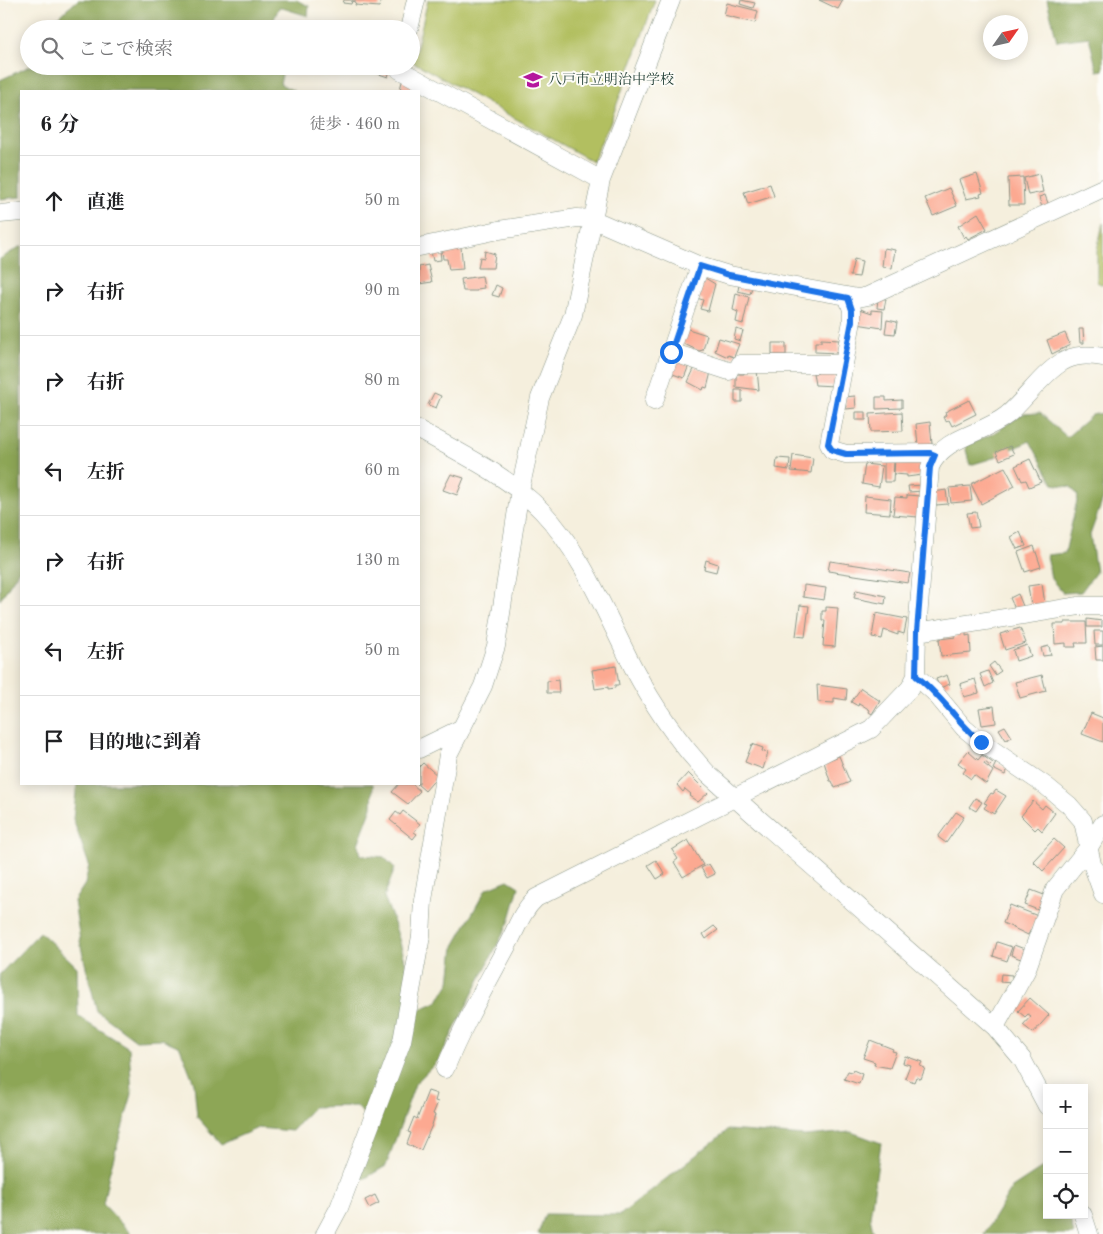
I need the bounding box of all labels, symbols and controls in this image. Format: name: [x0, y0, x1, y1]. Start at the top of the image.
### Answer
north arrow: [983, 15, 1028, 60]
search box: [20, 20, 420, 75]
icon: search: [38, 34, 66, 62]
text: ここで検索: [78, 41, 173, 60]
school or university icon: 八戸市立明治中学校: [522, 69, 544, 91]
place label: 八戸市立明治中学校: [548, 72, 674, 87]
text: 6 分: [40, 115, 79, 136]
text: 徒歩 · 460 m: [310, 117, 400, 133]
icon: ahead: [40, 187, 68, 215]
text: 50 m: [364, 193, 400, 209]
text: 直進: [87, 194, 125, 213]
icon: right: [40, 277, 68, 305]
text: 90 m: [364, 283, 400, 299]
text: 右折: [87, 284, 125, 303]
route start: [660, 341, 683, 364]
icon: right: [40, 367, 68, 395]
text: 80 m: [364, 373, 400, 389]
text: 右折: [87, 374, 125, 393]
icon: left: [40, 457, 68, 485]
text: 60 m: [364, 463, 400, 479]
text: 左折: [87, 464, 125, 483]
icon: right: [40, 547, 68, 575]
text: 130 m: [355, 553, 400, 569]
text: 右折: [87, 554, 125, 573]
icon: left: [40, 637, 68, 665]
text: 50 m: [364, 643, 400, 659]
text: 左折: [87, 644, 125, 663]
icon: arrive: [40, 727, 68, 755]
route end: [970, 731, 993, 754]
text: 目的地に到着: [87, 734, 201, 753]
map controls: [1043, 1084, 1088, 1219]
button: +: [1043, 1084, 1088, 1129]
button: −: [1043, 1129, 1088, 1174]
button: locate: [1043, 1174, 1088, 1219]

